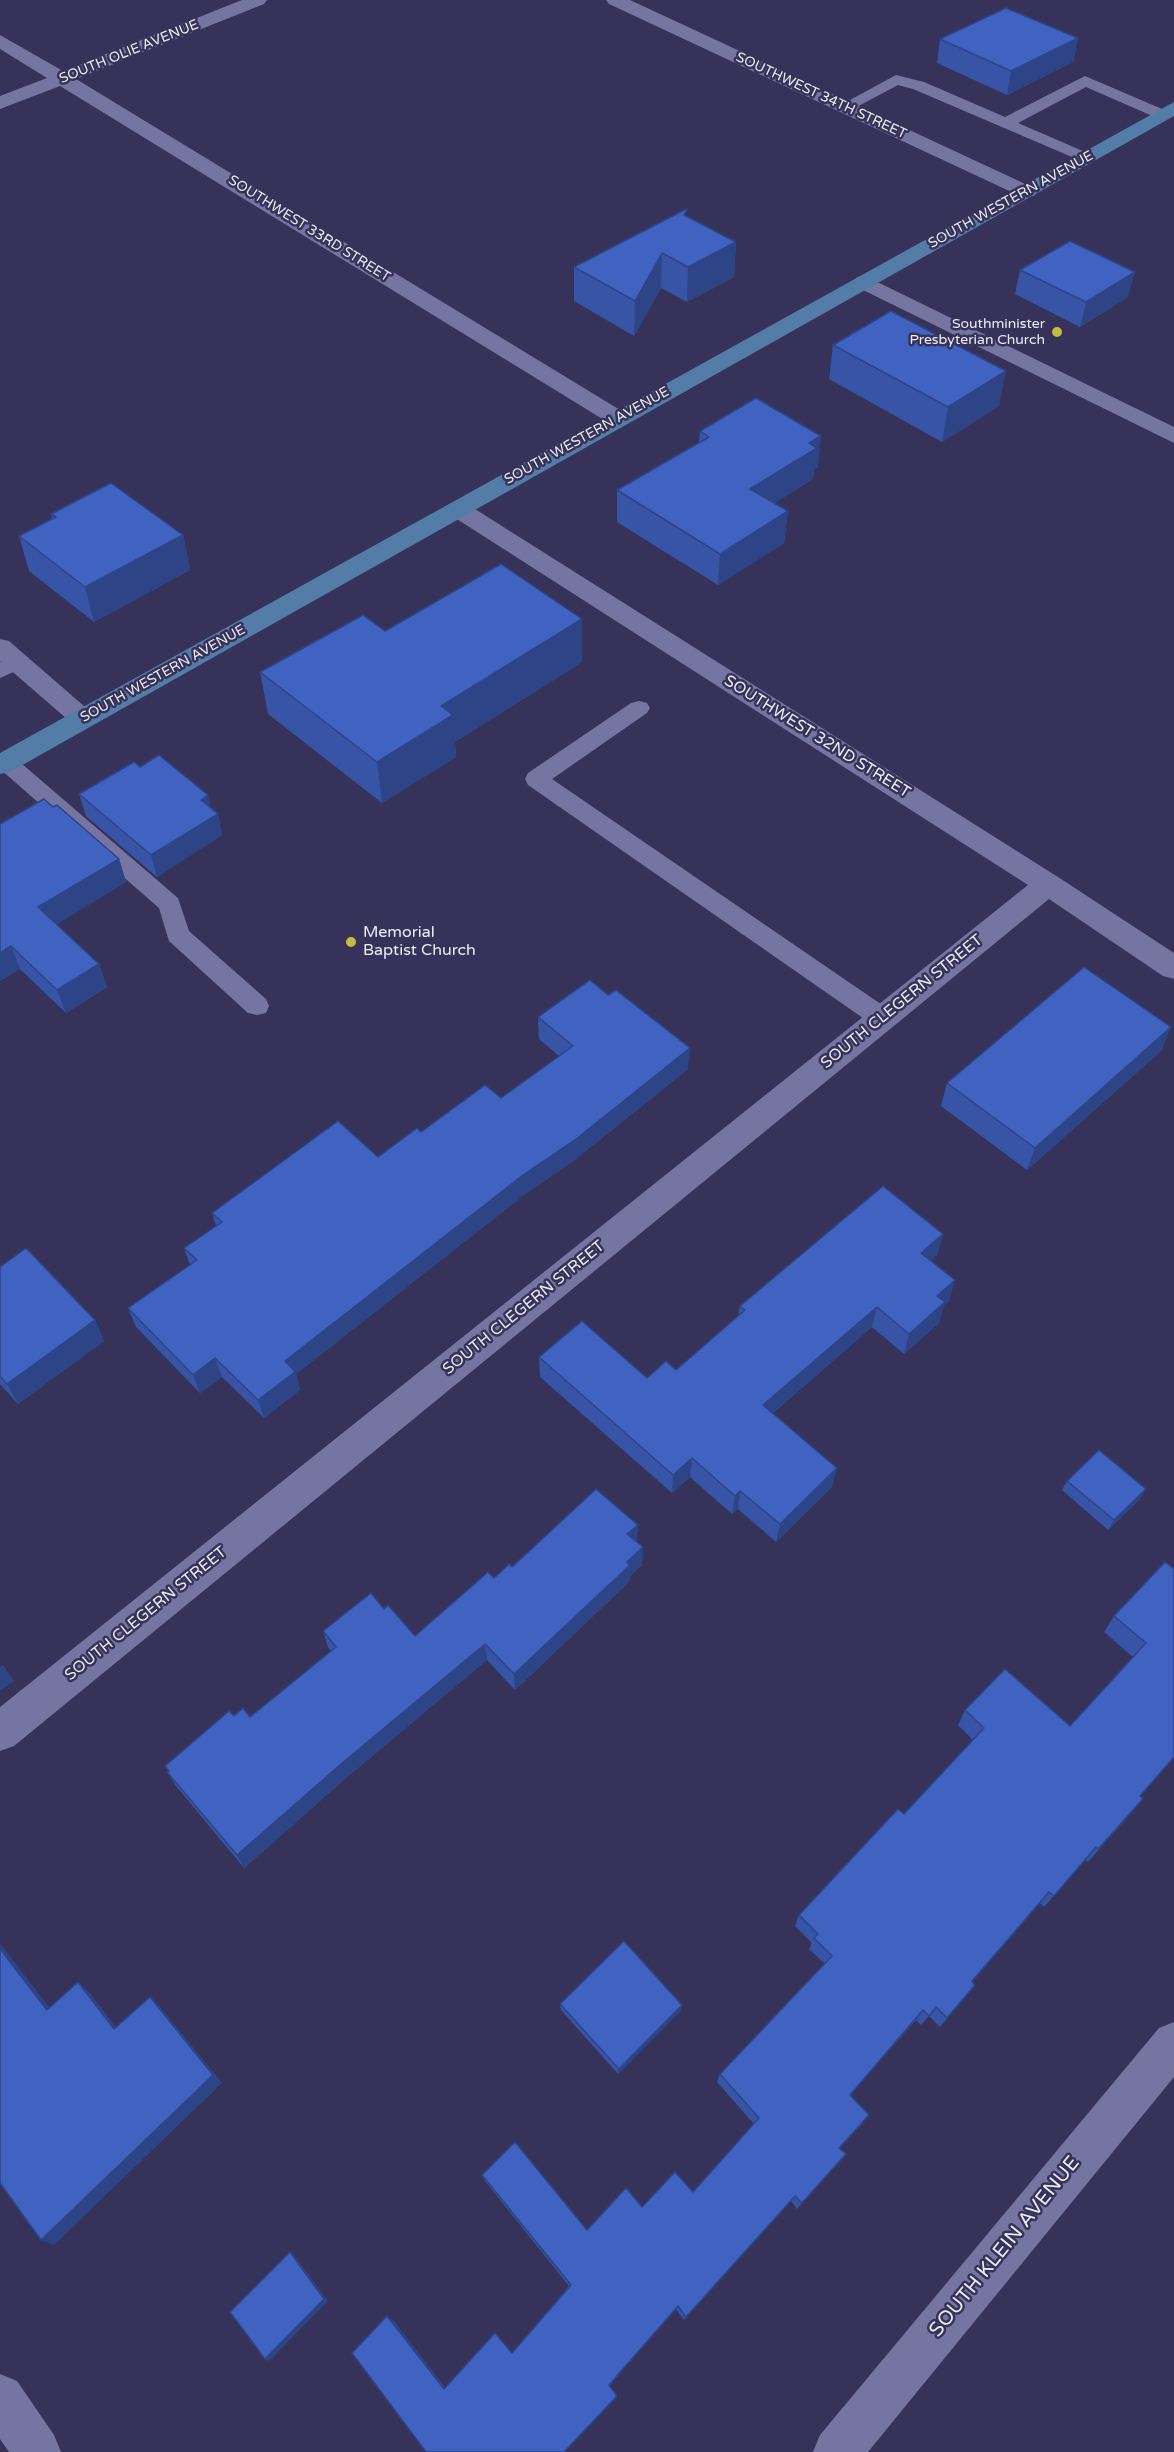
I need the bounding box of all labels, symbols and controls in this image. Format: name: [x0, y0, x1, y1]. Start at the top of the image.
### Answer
street label: SOUTH OLIE AVENUE: [57, 16, 201, 88]
street label: SOUTHWEST 34TH STREET: [733, 49, 909, 143]
street label: SOUTH WESTERN AVENUE: [926, 148, 1096, 252]
street label: SOUTHWEST 33RD STREET: [225, 172, 393, 286]
place label: Southminister Presbyterian Church: [909, 316, 1045, 348]
marker: Southminister Presbyterian Church: [1050, 325, 1064, 339]
street label: SOUTH WESTERN AVENUE: [502, 384, 672, 488]
street label: SOUTH WESTERN AVENUE: [78, 622, 248, 726]
street label: SOUTHWEST 32ND STREET: [720, 672, 914, 802]
place label: Memorial Baptist Church: [363, 923, 476, 961]
street label: SOUTH CLEGERN STREET: [817, 931, 987, 1073]
marker: Memorial Baptist Church: [344, 935, 358, 949]
street label: SOUTH CLEGERN STREET: [439, 1237, 609, 1379]
street label: SOUTH CLEGERN STREET: [61, 1543, 231, 1685]
street label: SOUTH KLEIN AVENUE: [925, 2152, 1085, 2342]

